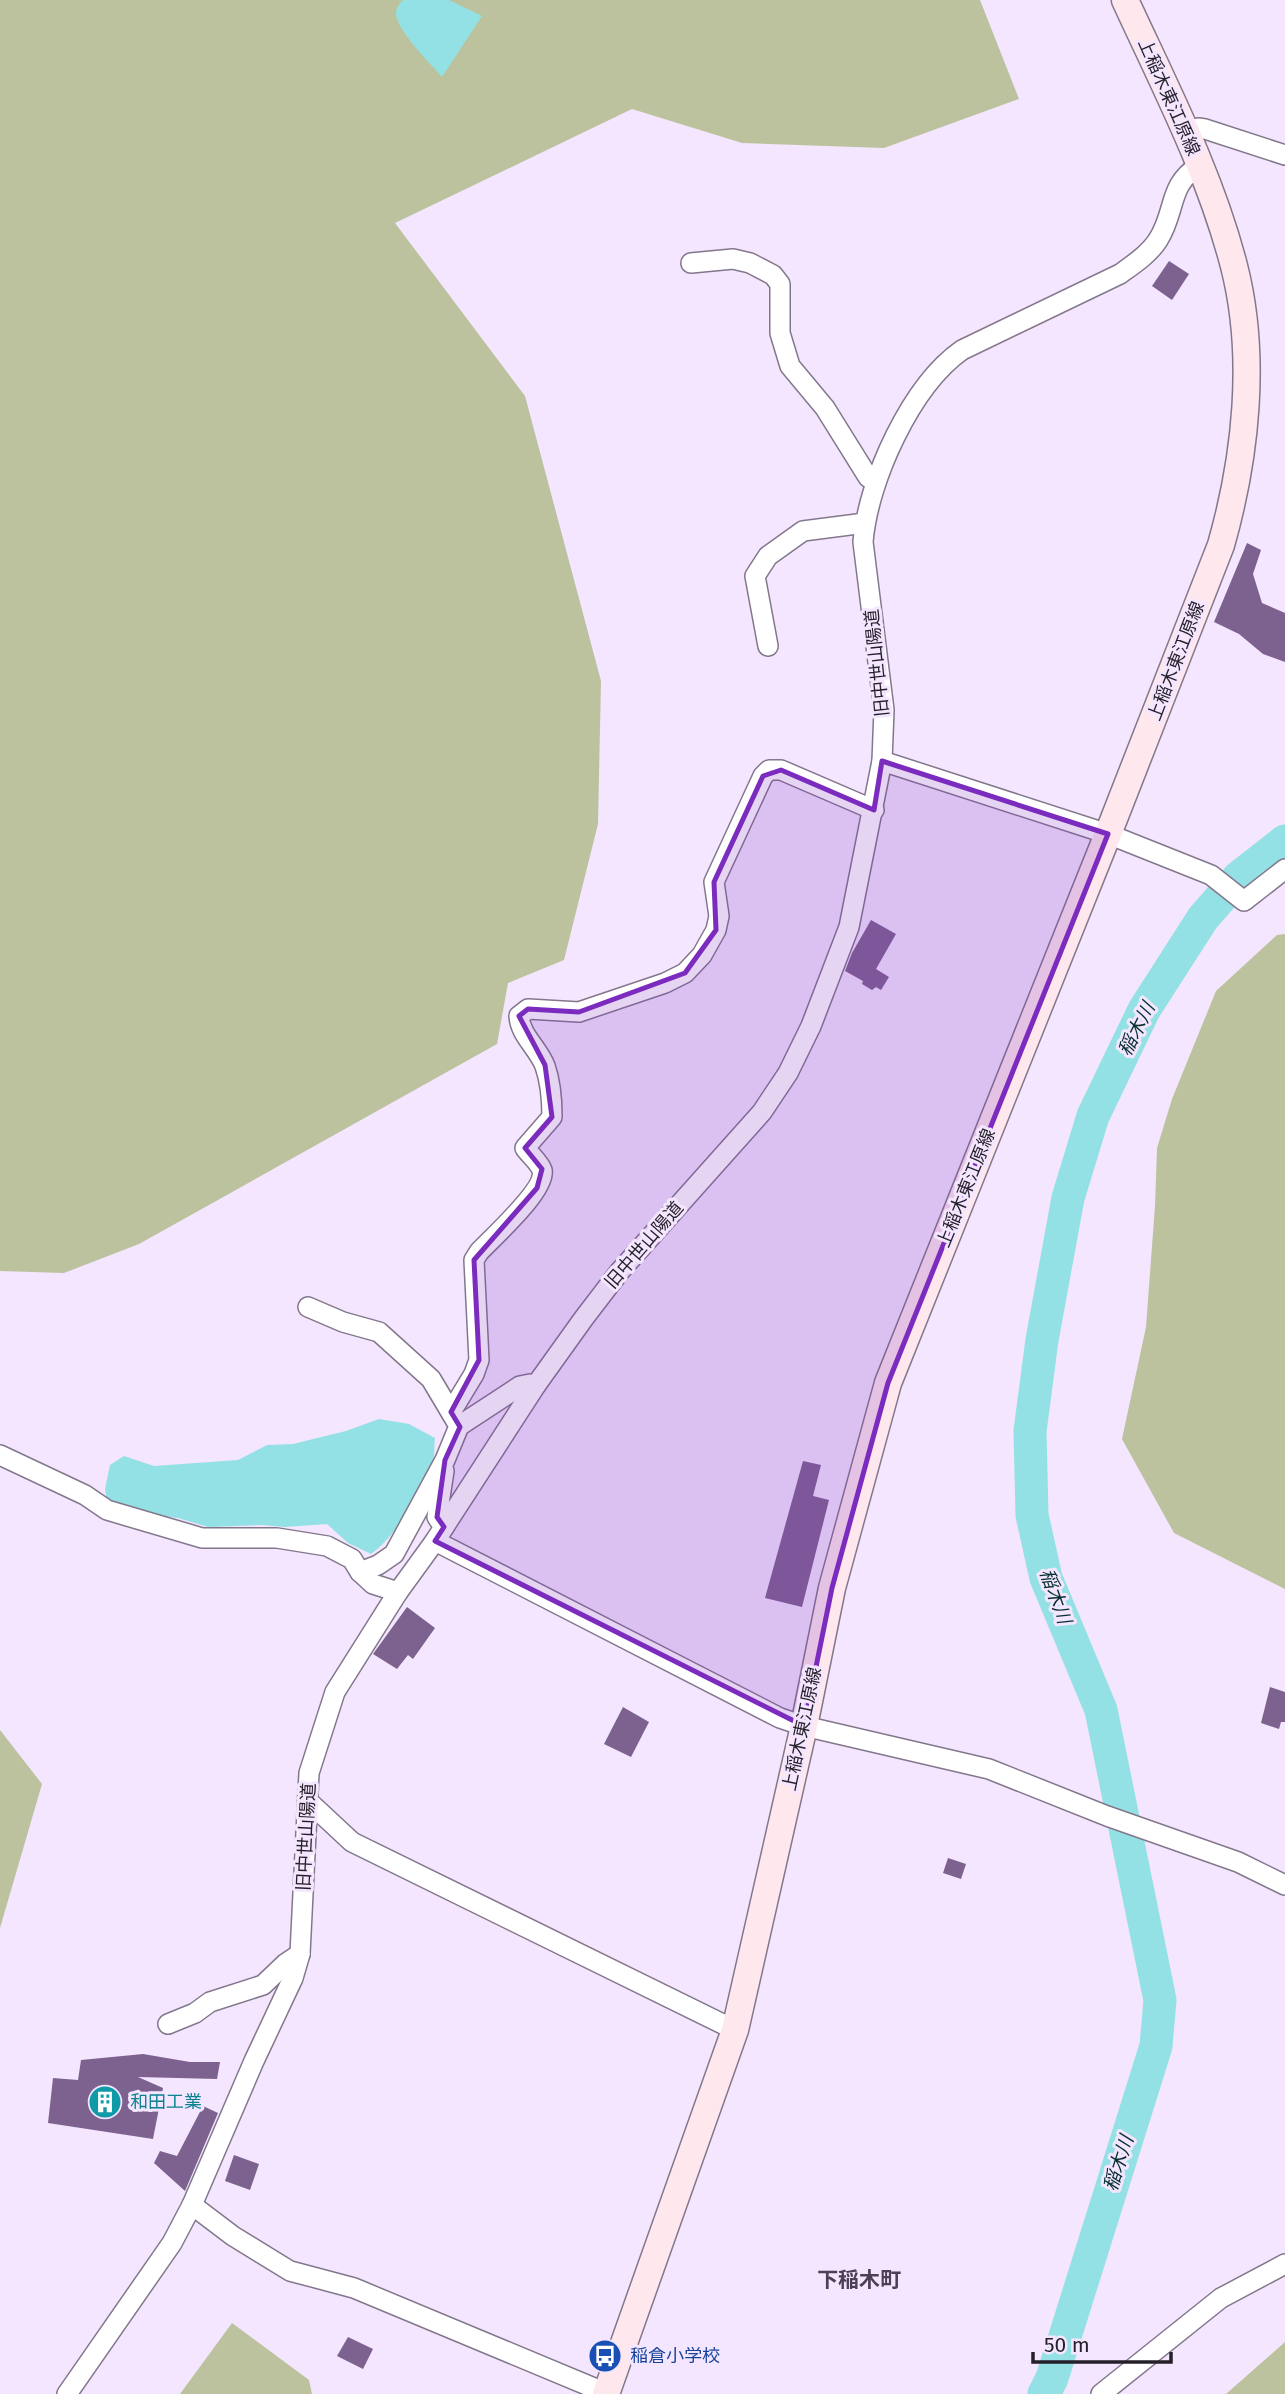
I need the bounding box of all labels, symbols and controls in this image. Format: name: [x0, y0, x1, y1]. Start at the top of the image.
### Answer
street label: 上稲木東江原線: [1133, 35, 1205, 159]
street label: 上稲木東江原線: [1143, 598, 1209, 724]
street label: 旧中世山陽道: [860, 608, 894, 718]
water label: 稲木川: [1113, 997, 1161, 1060]
street label: 上稲木東江原線: [932, 1125, 1000, 1251]
street label: 旧中世山陽道: [600, 1197, 688, 1293]
water label: 稲木川: [1035, 1565, 1077, 1629]
street label: 上稲木東江原線: [778, 1665, 826, 1793]
street label: 旧中世山陽道: [292, 1782, 320, 1892]
building icon: 和田工業: [86, 2083, 124, 2121]
place label: 和田工業: [130, 2091, 202, 2113]
water label: 稲木川: [1099, 2131, 1139, 2194]
district label: 下稲木町: [817, 2267, 901, 2293]
scale bar: [1033, 2320, 1171, 2364]
text: 50 m: [1044, 2332, 1090, 2358]
bus stop icon: 稲倉小学校: [586, 2337, 624, 2375]
place label: 稲倉小学校: [630, 2345, 720, 2367]

